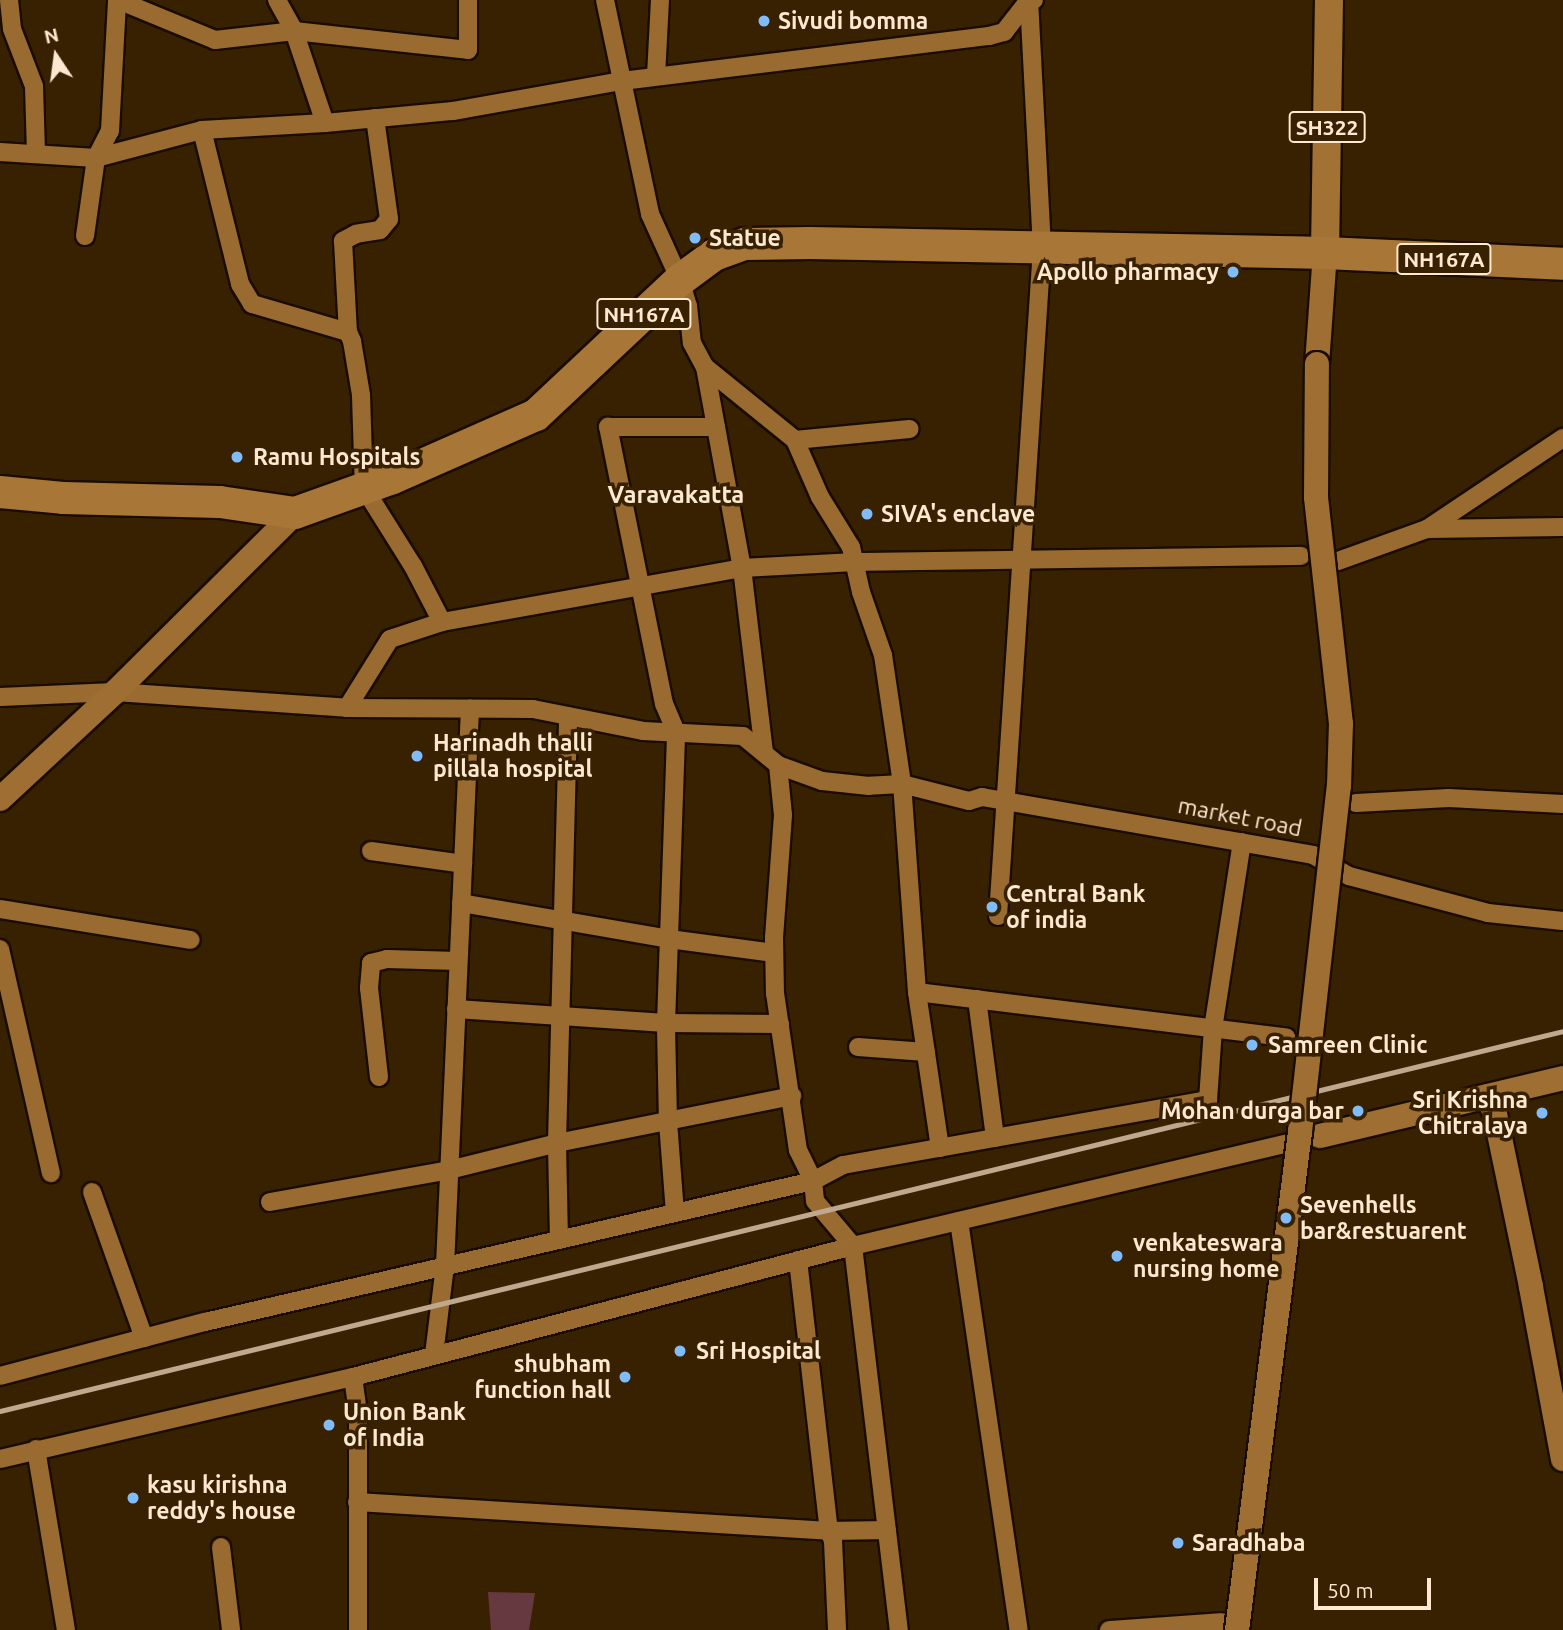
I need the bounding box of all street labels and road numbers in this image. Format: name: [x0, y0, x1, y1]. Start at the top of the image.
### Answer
road number: SH322: [1288, 110, 1366, 144]
road number: NH167A: [1395, 242, 1493, 276]
road number: NH167A: [595, 296, 693, 332]
street label: market road: [1176, 791, 1304, 843]

